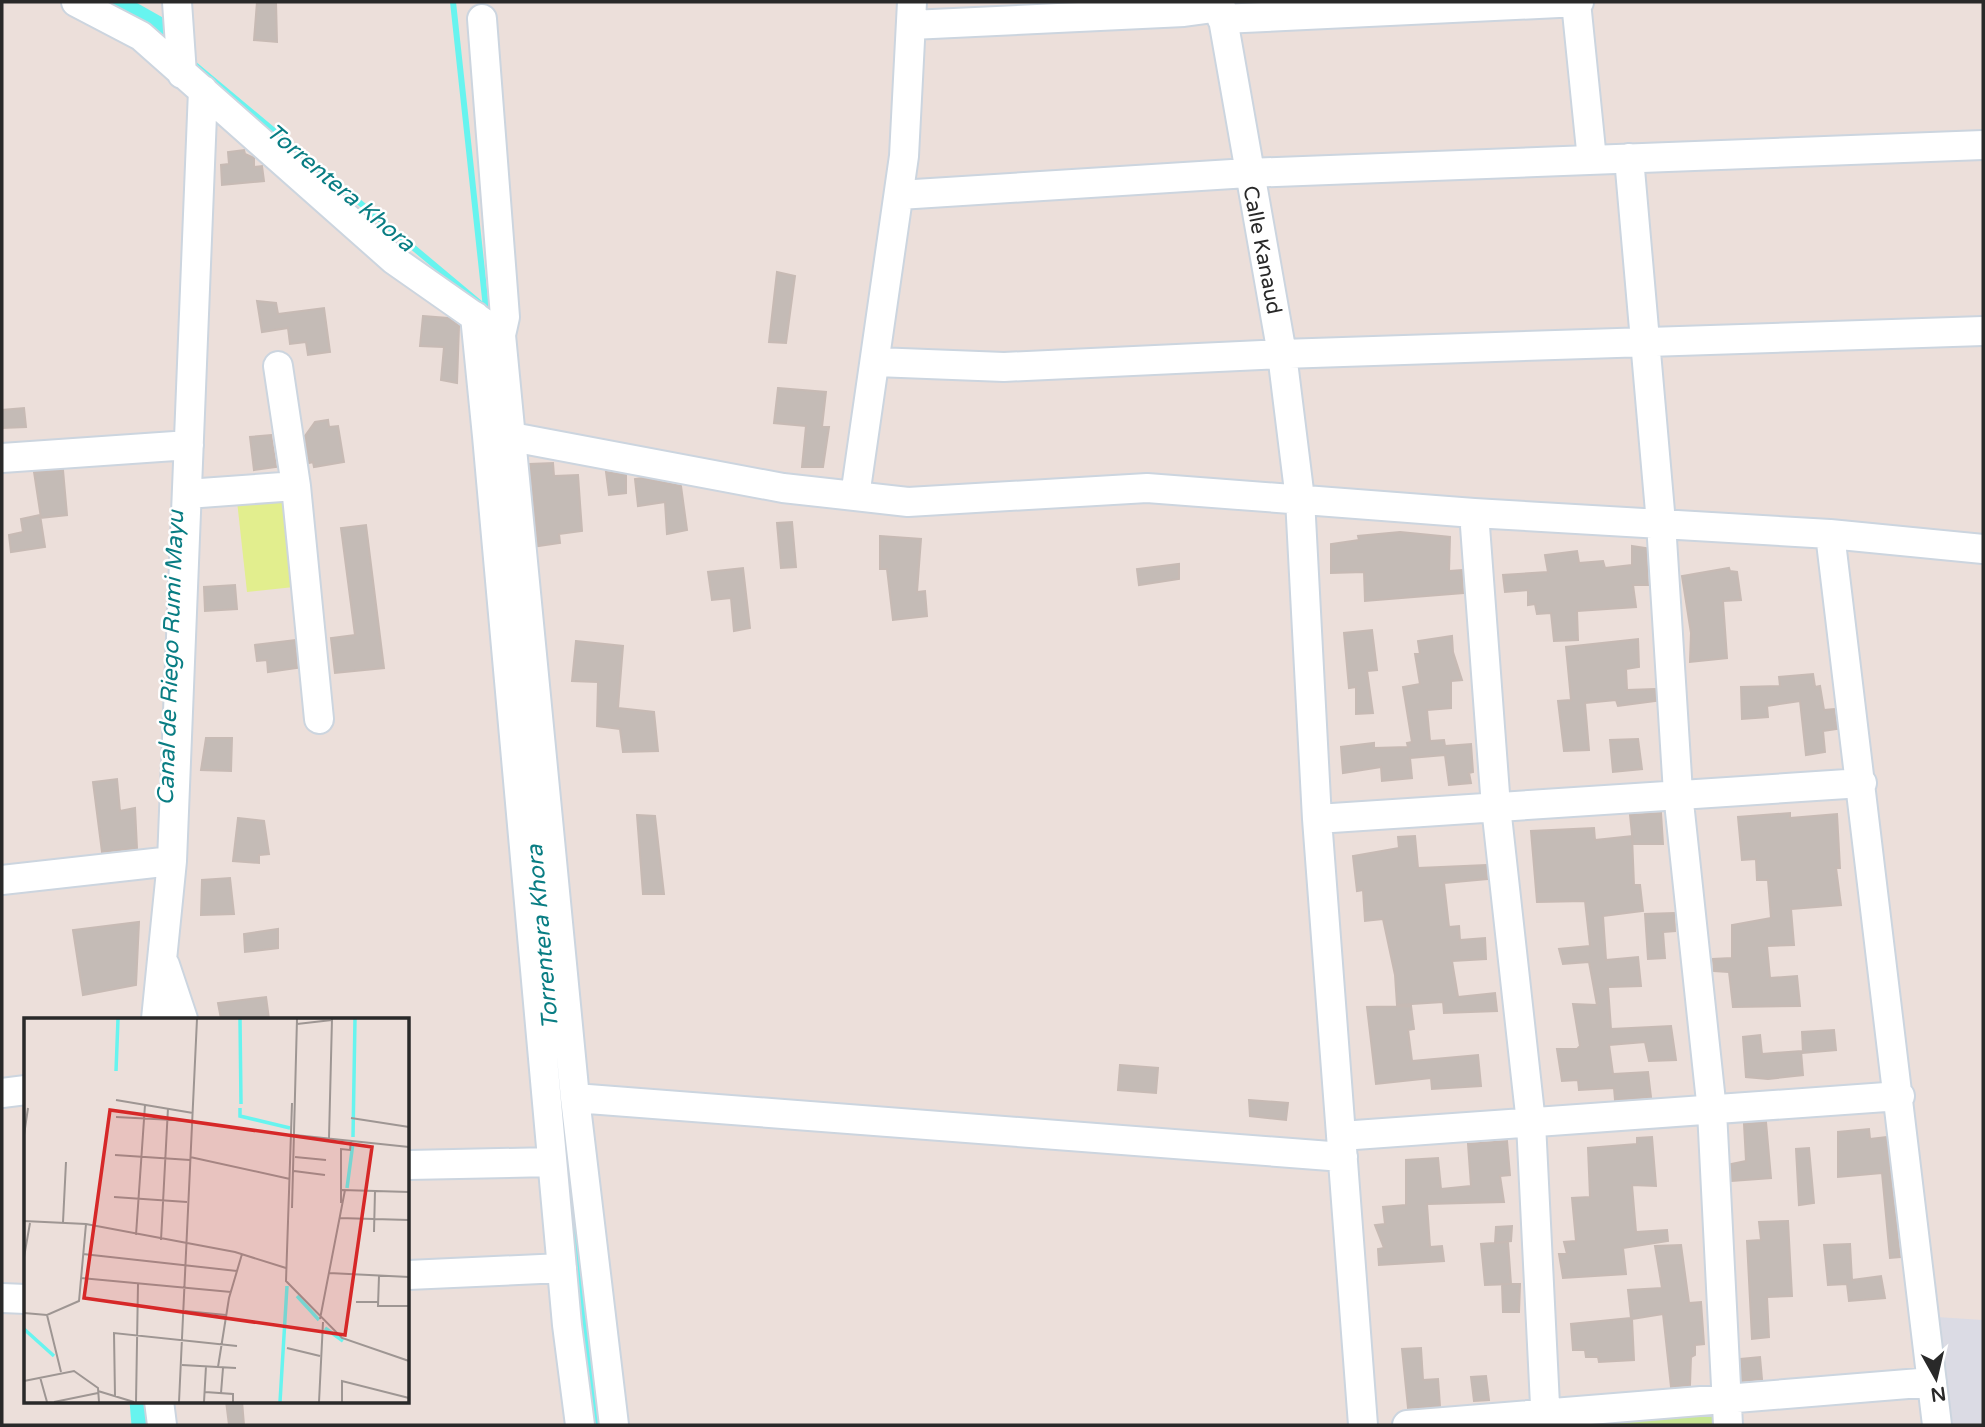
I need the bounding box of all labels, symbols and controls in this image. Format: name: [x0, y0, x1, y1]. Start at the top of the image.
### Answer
water label: Torrentera Khora: [260, 118, 421, 259]
street label: Calle Kanaud: [1237, 184, 1287, 316]
water label: Canal de Riego Rumi Mayu: [152, 509, 190, 806]
water label: Torrentera Khora: [521, 843, 565, 1030]
inset map: [24, 1018, 410, 1402]
north arrow: [1901, 1343, 1971, 1413]
text: N: [1929, 1382, 1947, 1406]

